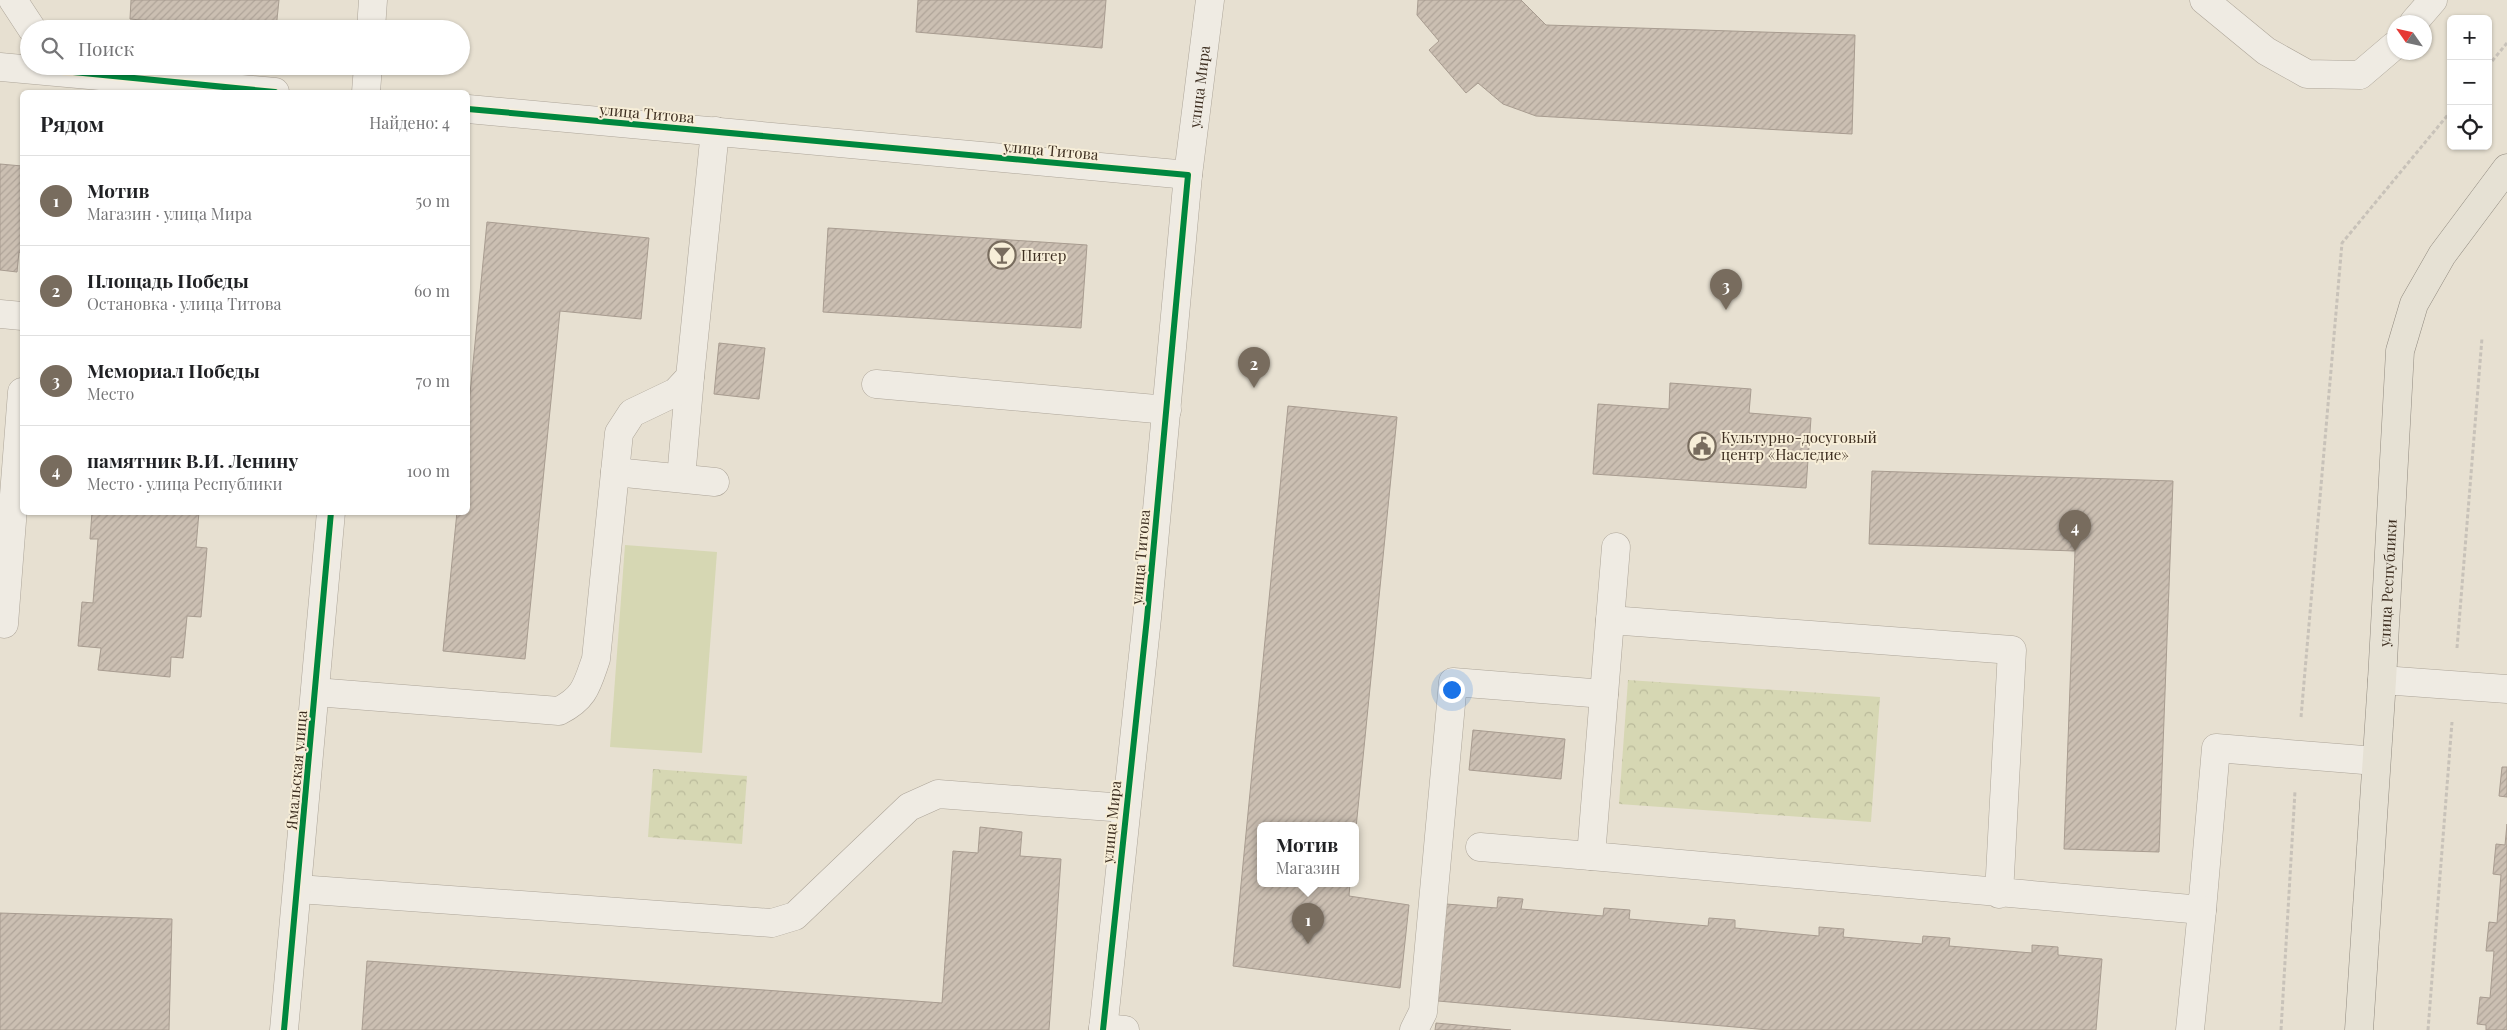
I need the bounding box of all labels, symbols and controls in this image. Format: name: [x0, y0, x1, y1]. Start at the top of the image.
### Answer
north arrow: [2387, 15, 2432, 60]
map controls: [2447, 15, 2492, 150]
button: +: [2447, 15, 2492, 60]
search box: [20, 20, 470, 75]
icon: search: [38, 34, 66, 62]
text: Поиск: [78, 35, 134, 61]
street label: улица Мира: [1184, 44, 1214, 130]
button: −: [2447, 60, 2492, 105]
street label: улица Титова: [598, 99, 696, 127]
button: locate: [2447, 105, 2492, 150]
text: Рядом: [40, 109, 104, 137]
text: Найдено: 4: [369, 112, 450, 133]
street label: улица Титова: [1002, 136, 1100, 164]
text: Мотив: [87, 177, 149, 203]
text: 1: [53, 190, 59, 211]
text: 50 m: [416, 190, 450, 211]
text: Магазин · улица Мира: [87, 203, 252, 224]
bar icon: Питер: [987, 240, 1017, 270]
place label: Питер: [1021, 245, 1067, 265]
text: Площадь Победы: [87, 267, 249, 293]
pin: 3: [1710, 269, 1742, 310]
text: 2: [52, 280, 60, 301]
text: 60 m: [414, 280, 450, 301]
text: Остановка · улица Титова: [87, 293, 282, 314]
pin: 2: [1238, 347, 1270, 388]
text: Мемориал Победы: [87, 357, 260, 383]
text: 3: [52, 370, 60, 391]
text: 70 m: [416, 370, 450, 391]
text: Место: [87, 383, 134, 404]
place label: Культурно-досуговый центр «Наследие»: [1721, 427, 1877, 464]
public building icon: Культурно-досуговый центр «Наследие»: [1687, 431, 1717, 461]
text: памятник В.И. Ленину: [87, 447, 298, 473]
text: 4: [52, 460, 60, 481]
text: 100 m: [407, 460, 450, 481]
text: Место · улица Республики: [87, 473, 283, 494]
street label: улица Титова: [1126, 508, 1154, 606]
pin: 4: [2059, 510, 2091, 551]
street label: улица Республики: [2374, 519, 2401, 648]
your location: [1439, 677, 1465, 703]
street label: Ямальская улица: [281, 709, 311, 832]
street label: улица Мира: [1097, 779, 1125, 865]
popup: [1257, 822, 1359, 887]
text: Мотив: [1276, 831, 1338, 857]
text: Магазин: [1276, 857, 1340, 878]
pin: 1: [1292, 903, 1324, 944]

